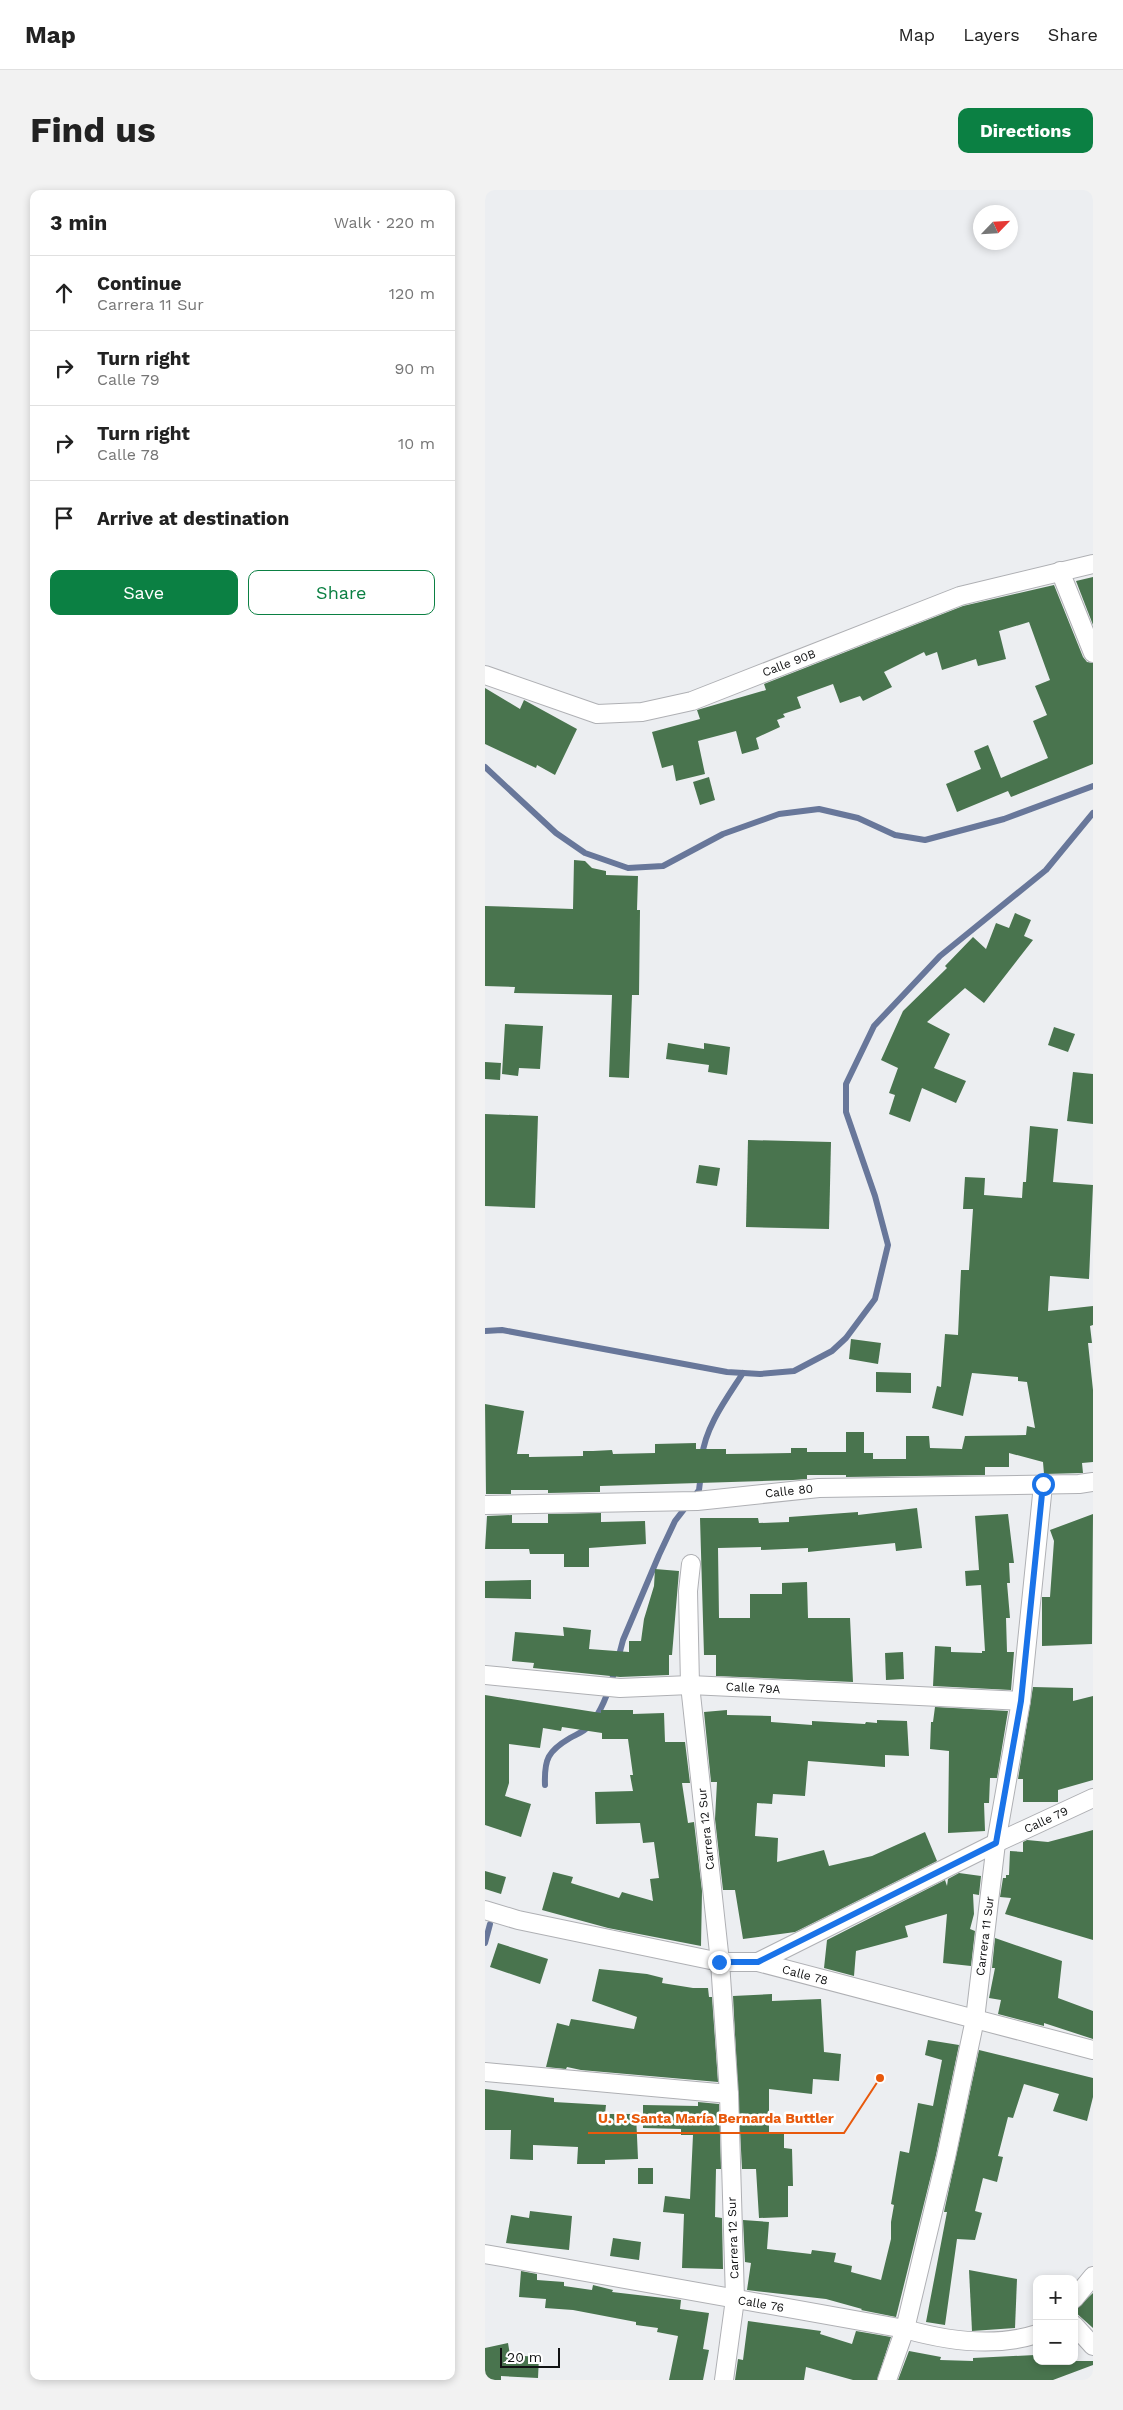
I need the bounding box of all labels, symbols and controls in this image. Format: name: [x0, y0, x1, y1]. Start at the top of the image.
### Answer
text: Map: [25, 21, 76, 49]
text: Map: [898, 24, 935, 45]
text: Layers: [963, 24, 1020, 45]
text: Share: [1048, 24, 1098, 45]
button: Directions: [958, 108, 1093, 153]
text: Find us: [30, 109, 156, 151]
north arrow: [973, 205, 1018, 250]
text: 3 min: [50, 210, 107, 235]
text: Walk · 220 m: [334, 213, 435, 232]
text: Continue: [97, 272, 181, 295]
icon: ahead: [50, 279, 78, 307]
text: 120 m: [389, 284, 435, 303]
text: Carrera 11 Sur: [97, 295, 204, 314]
text: Turn right: [97, 347, 190, 370]
icon: right: [50, 354, 78, 382]
text: 90 m: [394, 359, 435, 378]
text: Calle 79: [97, 370, 160, 389]
text: Turn right: [97, 422, 190, 445]
icon: right: [50, 429, 78, 457]
text: 10 m: [398, 434, 435, 453]
text: Calle 78: [97, 445, 159, 464]
icon: arrive: [50, 504, 78, 532]
text: Arrive at destination: [97, 507, 289, 530]
button: Save: [50, 570, 238, 615]
button: Share: [248, 570, 435, 615]
street label: Calle 90B: [760, 646, 818, 680]
route start: [1032, 1473, 1055, 1496]
street label: Calle 80: [764, 1482, 814, 1500]
street label: Calle 79A: [725, 1680, 781, 1696]
street label: Carrera 12 Sur: [695, 1787, 717, 1871]
street label: Calle 79: [1022, 1804, 1070, 1836]
street label: Carrera 11 Sur: [973, 1895, 997, 1977]
route end: [708, 1951, 731, 1974]
street label: Calle 78: [781, 1962, 829, 1988]
callout: U. P. Santa María Bernarda Buttler: [588, 2104, 844, 2133]
text: U. P. Santa María Bernarda Buttler: [598, 2110, 834, 2126]
street label: Carrera 12 Sur: [725, 2197, 741, 2279]
map controls: [1033, 2275, 1078, 2365]
button: +: [1033, 2275, 1078, 2320]
street label: Calle 76: [737, 2293, 785, 2315]
button: −: [1033, 2320, 1078, 2365]
scale bar: [500, 2345, 560, 2368]
text: 20 m: [507, 2349, 542, 2365]

